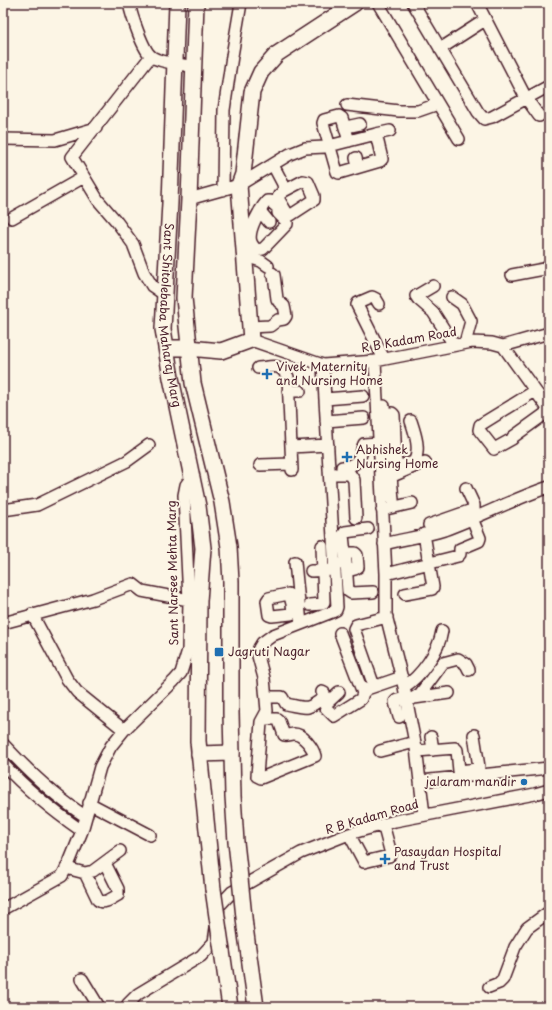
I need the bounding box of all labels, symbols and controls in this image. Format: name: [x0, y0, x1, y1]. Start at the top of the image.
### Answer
street label: Sant Shitolebaba Maharaj Marg: [154, 223, 187, 409]
street label: R B Kadam Road: [360, 322, 458, 356]
place label: Vivek Maternity and Nursing Home: [276, 357, 383, 389]
marker: Vivek Maternity and Nursing Home: [261, 368, 273, 380]
place label: Abhishek Nursing Home: [356, 440, 438, 472]
marker: Abhishek Nursing Home: [341, 451, 353, 463]
street label: Sant Narsee Mehta Marg: [162, 500, 182, 646]
place label: Jagruti Nagar: [228, 642, 311, 660]
marker: Jagruti Nagar: [213, 646, 225, 658]
place label: jalaram mandir: [424, 772, 517, 790]
marker: jalaram mandir: [519, 777, 529, 787]
street label: R B Kadam Road: [323, 794, 421, 838]
place label: Pasaydan Hospital and Trust: [394, 842, 502, 874]
marker: Pasaydan Hospital and Trust: [379, 853, 391, 865]

